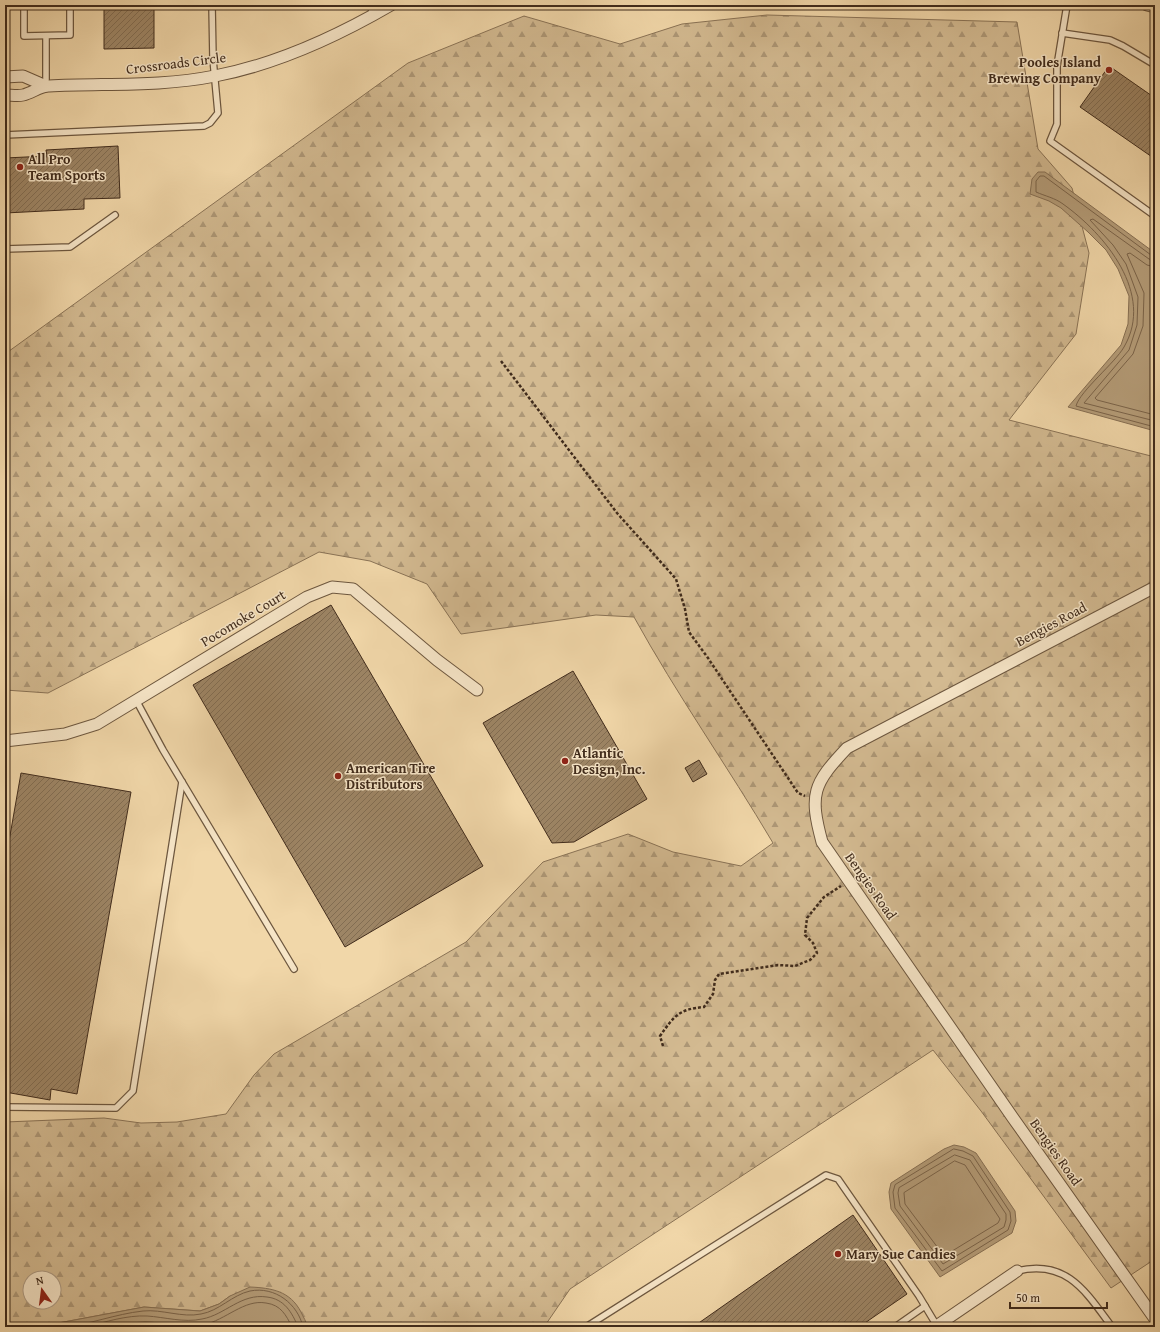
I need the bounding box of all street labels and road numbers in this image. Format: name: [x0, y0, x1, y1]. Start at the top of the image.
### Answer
street label: Crossroads Circle: [125, 47, 227, 79]
street label: Pocomoke Court: [197, 585, 289, 651]
street label: Bengies Road: [1012, 597, 1090, 651]
street label: Bengies Road: [841, 848, 902, 924]
street label: Bengies Road: [1026, 1114, 1087, 1190]

